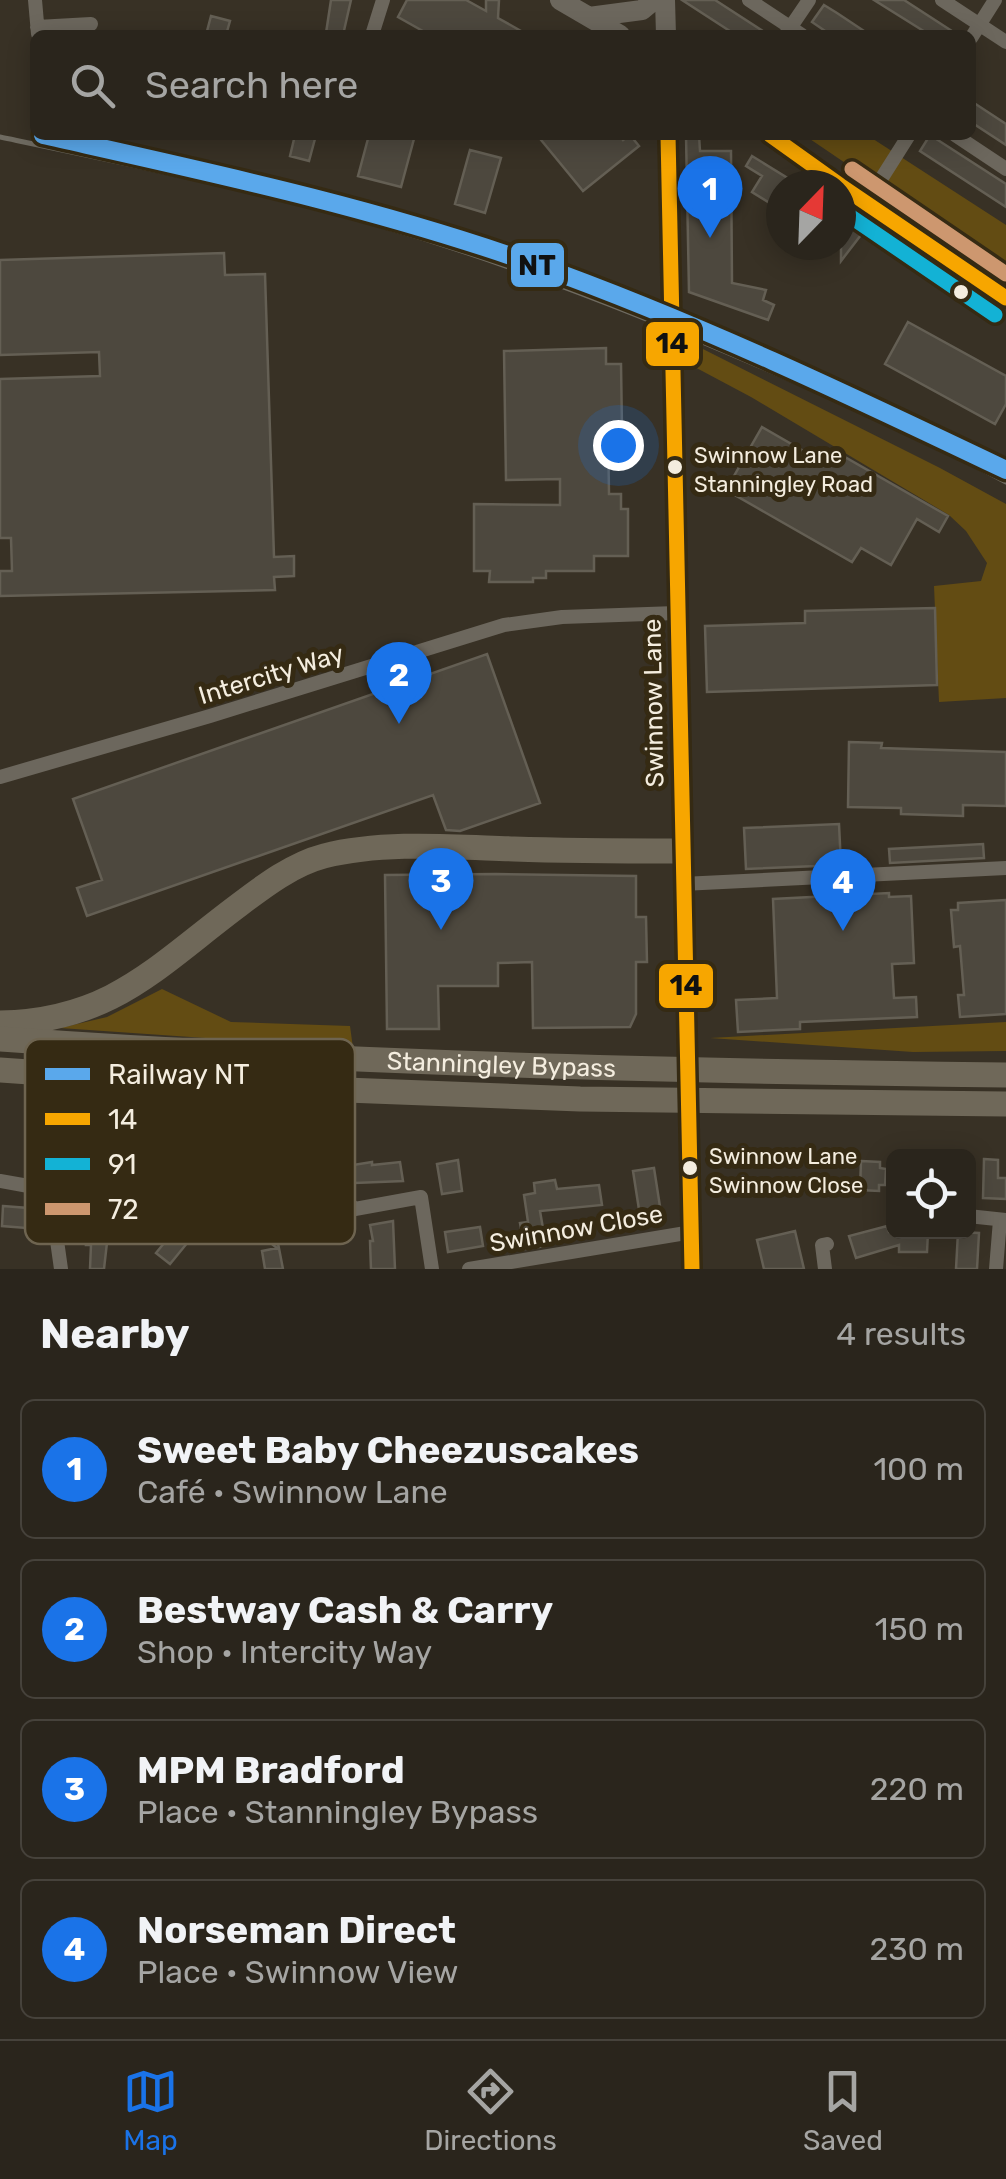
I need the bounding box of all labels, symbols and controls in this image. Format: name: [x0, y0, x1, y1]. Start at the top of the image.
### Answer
search box: [30, 30, 976, 140]
icon: search: [65, 58, 120, 113]
text: Search here: [145, 62, 358, 108]
pin: 1: [678, 156, 742, 238]
north arrow: [766, 170, 856, 260]
line badge: NT: [509, 241, 566, 289]
text: NT: [518, 249, 556, 282]
unlabelled marker: [951, 282, 971, 302]
line badge: 14: [644, 320, 701, 368]
text: 14: [655, 327, 689, 360]
your location: [593, 420, 644, 471]
place label: Swinnow Lane Stanningley Road: [694, 442, 873, 498]
marker: Swinnow Lane Stanningley Road: [665, 457, 685, 477]
street label: Swinnow Lane: [638, 618, 669, 788]
street label: Intercity Way: [195, 639, 347, 710]
pin: 2: [366, 642, 432, 724]
pin: 3: [408, 848, 474, 930]
pin: 4: [810, 848, 876, 931]
line badge: 14: [657, 962, 715, 1010]
text: 14: [669, 969, 703, 1002]
legend: [25, 1039, 355, 1244]
street label: Stanningley Bypass: [386, 1046, 616, 1083]
text: Railway NT: [108, 1058, 250, 1091]
text: 14: [108, 1103, 137, 1136]
place label: Swinnow Lane Swinnow Close: [709, 1143, 863, 1199]
text: 91: [108, 1148, 137, 1181]
map controls: [886, 1149, 976, 1239]
button: locate: [886, 1149, 976, 1239]
marker: Swinnow Lane Swinnow Close: [680, 1158, 700, 1178]
text: 72: [108, 1193, 139, 1226]
street label: Swinnow Close: [487, 1199, 665, 1258]
text: Nearby: [40, 1309, 190, 1359]
text: 4 results: [836, 1315, 966, 1353]
text: Sweet Baby Cheezuscakes: [137, 1427, 639, 1473]
text: 1: [67, 1450, 82, 1488]
text: 100 m: [873, 1450, 964, 1488]
text: Café · Swinnow Lane: [137, 1473, 448, 1511]
text: Bestway Cash & Carry: [137, 1587, 553, 1633]
text: 2: [64, 1610, 85, 1648]
text: 150 m: [875, 1610, 964, 1648]
text: Shop · Intercity Way: [137, 1633, 432, 1671]
text: MPM Bradford: [137, 1747, 405, 1793]
text: 3: [64, 1770, 85, 1808]
text: 220 m: [870, 1770, 964, 1808]
text: Place · Stanningley Bypass: [137, 1793, 538, 1831]
text: Norseman Direct: [137, 1907, 456, 1953]
text: 4: [64, 1930, 85, 1968]
text: 230 m: [869, 1930, 964, 1968]
text: Place · Swinnow View: [137, 1953, 458, 1991]
tab: Map: [123, 2064, 178, 2157]
tab: Directions: [424, 2064, 557, 2157]
tab: Saved: [803, 2064, 883, 2157]

